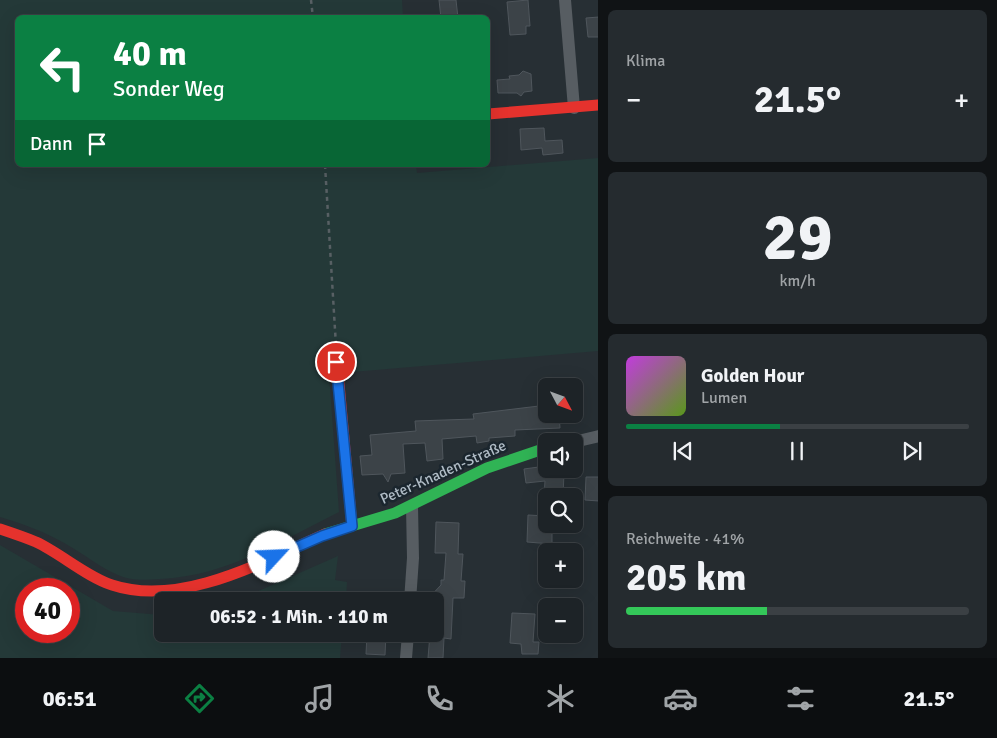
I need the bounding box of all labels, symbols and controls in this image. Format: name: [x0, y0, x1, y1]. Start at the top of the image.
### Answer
text: 40 m: [113, 32, 187, 75]
icon: left: [30, 35, 95, 100]
text: Klima: [626, 51, 665, 71]
text: Sonder Weg: [113, 75, 225, 102]
text: 21.5°: [754, 76, 841, 123]
text: −: [626, 83, 641, 117]
text: +: [954, 83, 969, 117]
icon: arrive: [83, 130, 111, 158]
text: Dann: [30, 132, 73, 156]
text: 29: [762, 198, 833, 278]
text: km/h: [779, 271, 816, 291]
pin: [315, 341, 357, 383]
icon: arrive: [322, 348, 350, 376]
text: Golden Hour: [701, 364, 804, 388]
north arrow: [538, 378, 582, 422]
map controls: [538, 378, 583, 643]
text: Lumen: [701, 388, 747, 408]
button: sound: [538, 433, 583, 478]
street label: Peter-Knaden-Straße: [377, 436, 509, 508]
icon: previous: [669, 437, 697, 465]
icon: pause: [783, 437, 811, 465]
icon: next: [898, 437, 926, 465]
button: search: [538, 488, 583, 533]
text: Reichweite · 41%: [626, 529, 745, 549]
position arrow: [247, 530, 299, 582]
button: +: [538, 543, 583, 588]
text: 205 km: [626, 554, 747, 601]
speed limit sign: 40: [15, 578, 80, 643]
button: −: [538, 598, 583, 643]
text: 06:52 · 1 Min. · 110 m: [210, 605, 388, 629]
icon: directions: [182, 681, 217, 716]
icon: music: [302, 681, 337, 716]
icon: phone: [422, 681, 457, 716]
icon: climate: [543, 681, 578, 716]
icon: car: [663, 681, 698, 716]
icon: filters: [783, 681, 818, 716]
text: 06:51: [43, 685, 97, 712]
text: 21.5°: [904, 685, 954, 712]

